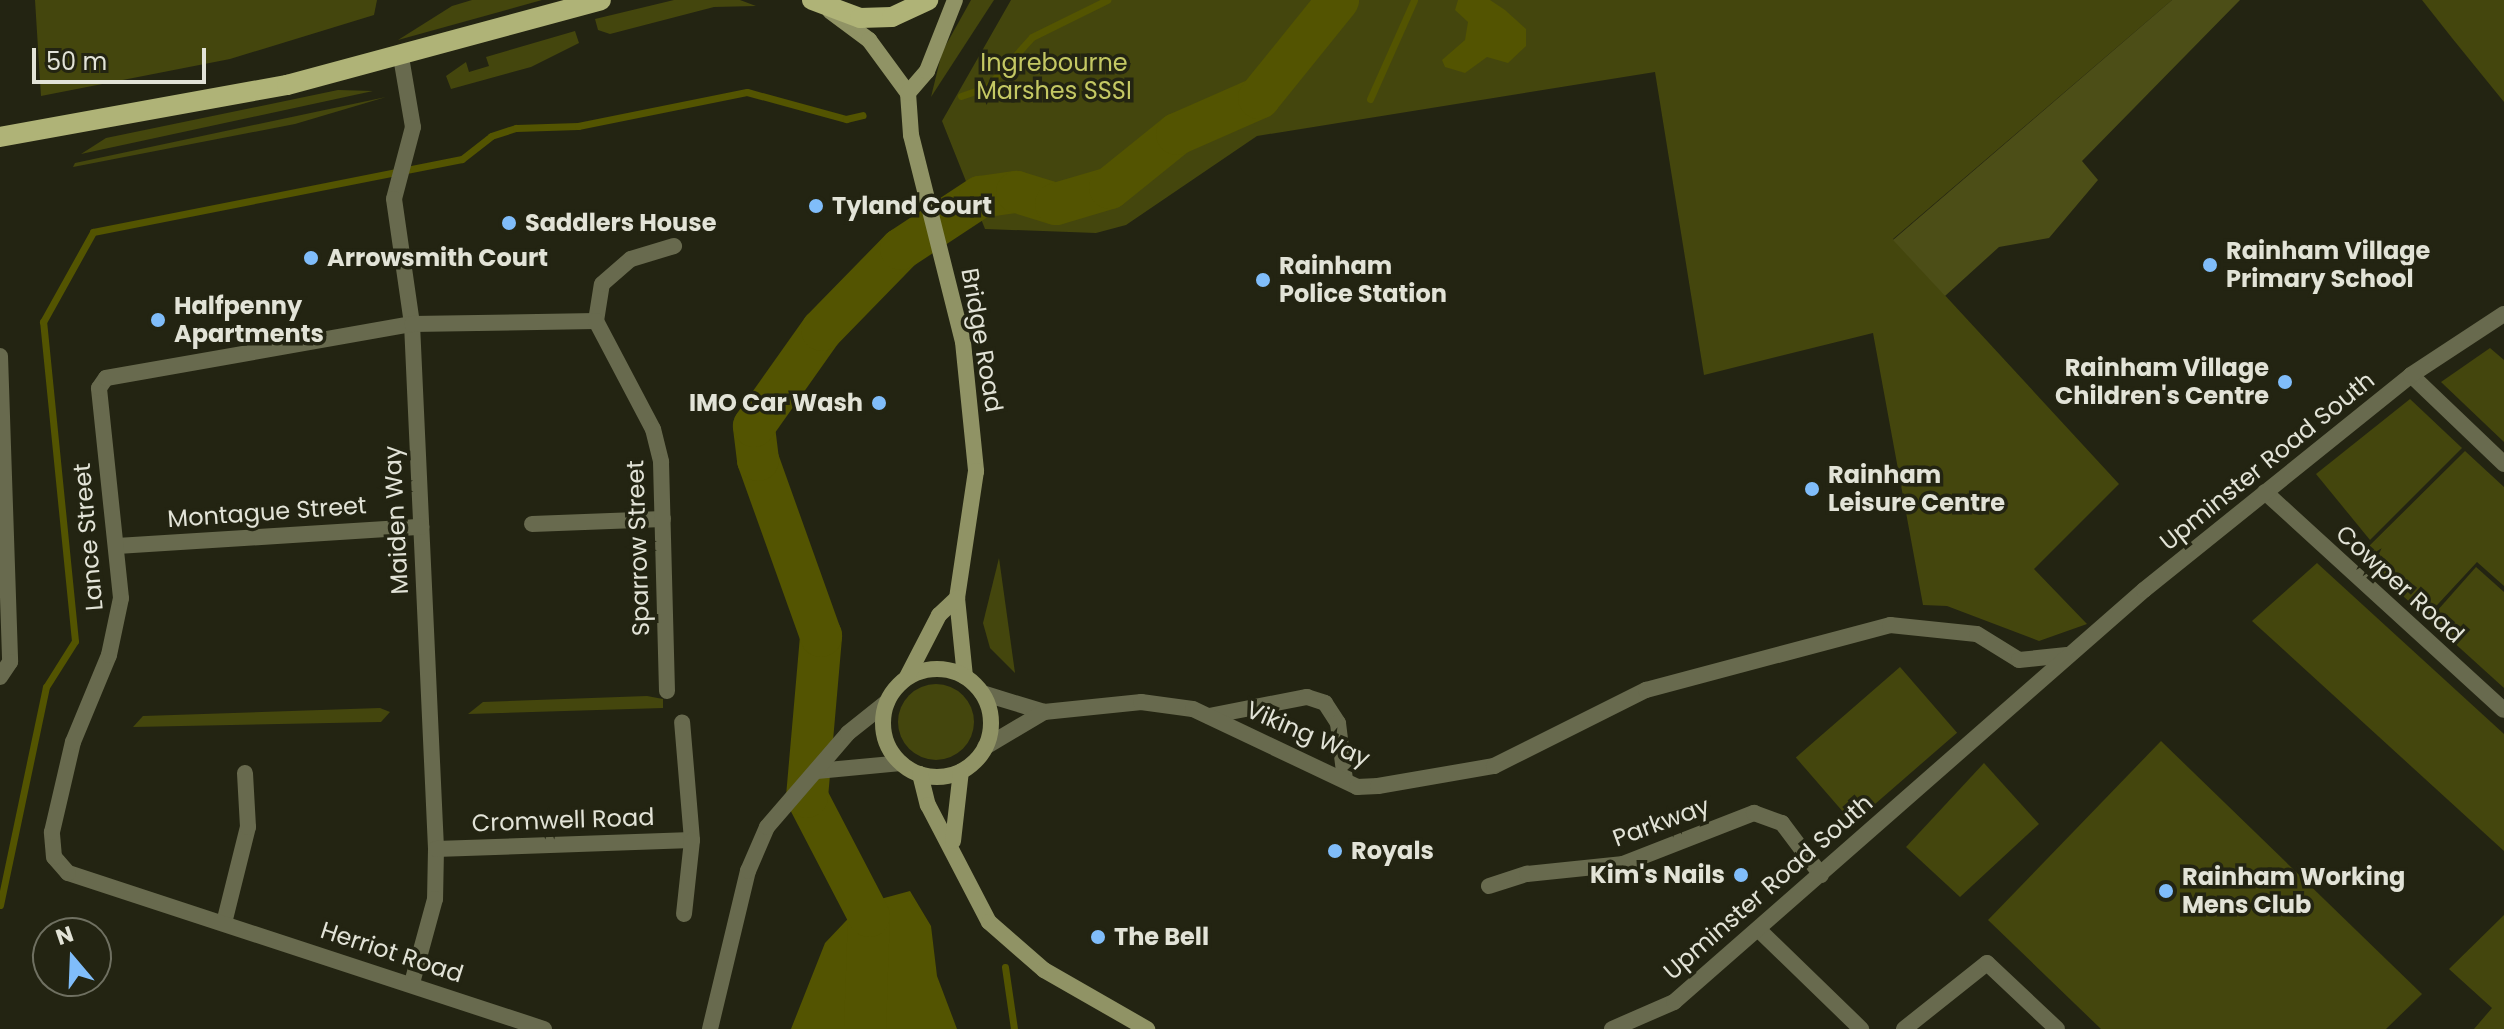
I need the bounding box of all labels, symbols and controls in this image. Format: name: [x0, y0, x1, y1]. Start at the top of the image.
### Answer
scale bar: [36, 32, 210, 82]
text: 50 m: [46, 45, 107, 78]
park label: Ingrebourne Marshes SSSI: [976, 49, 1132, 105]
place label: Tyland Court: [832, 192, 992, 220]
marker: Tyland Court: [807, 197, 825, 215]
place label: Saddlers House: [525, 209, 716, 237]
marker: Saddlers House: [500, 214, 518, 232]
place label: Rainham Village Primary School: [2226, 237, 2430, 293]
place label: Arrowsmith Court: [327, 244, 548, 272]
marker: Arrowsmith Court: [302, 249, 320, 267]
place label: Rainham Police Station: [1279, 252, 1447, 308]
marker: Rainham Village Primary School: [2201, 256, 2219, 274]
street label: Bridge Road: [955, 266, 1009, 414]
marker: Rainham Police Station: [1254, 271, 1272, 289]
place label: Halfpenny Apartments: [174, 292, 324, 348]
marker: Halfpenny Apartments: [149, 311, 167, 329]
place label: Rainham Village Children's Centre: [2055, 354, 2269, 410]
street label: Upminster Road South: [2154, 366, 2380, 556]
marker: Rainham Village Children's Centre: [2276, 373, 2294, 391]
place label: IMO Car Wash: [689, 389, 863, 417]
marker: IMO Car Wash: [870, 394, 888, 412]
street label: Maiden Way: [378, 445, 414, 595]
street label: Sparrow Street: [621, 459, 655, 637]
place label: Rainham Leisure Centre: [1828, 461, 2005, 517]
street label: Lance Street: [67, 462, 109, 612]
marker: Rainham Leisure Centre: [1803, 480, 1821, 498]
street label: Montague Street: [166, 491, 368, 533]
street label: Cowper Road: [2330, 519, 2470, 649]
street label: Viking Way: [1242, 695, 1374, 773]
street label: Upminster Road South: [1658, 788, 1878, 986]
street label: Parkway: [1609, 791, 1713, 853]
street label: Cromwell Road: [471, 802, 655, 838]
place label: Royals: [1351, 837, 1434, 865]
marker: Royals: [1326, 842, 1344, 860]
place label: Kim's Nails: [1590, 861, 1725, 889]
place label: Rainham Working Mens Club: [2182, 863, 2405, 919]
marker: Kim's Nails: [1732, 866, 1750, 884]
marker: Rainham Working Mens Club: [2157, 882, 2175, 900]
street label: Herriot Road: [317, 915, 467, 989]
north arrow: [32, 917, 112, 997]
text: N: [52, 918, 78, 953]
place label: The Bell: [1114, 923, 1209, 951]
marker: The Bell: [1089, 928, 1107, 946]

